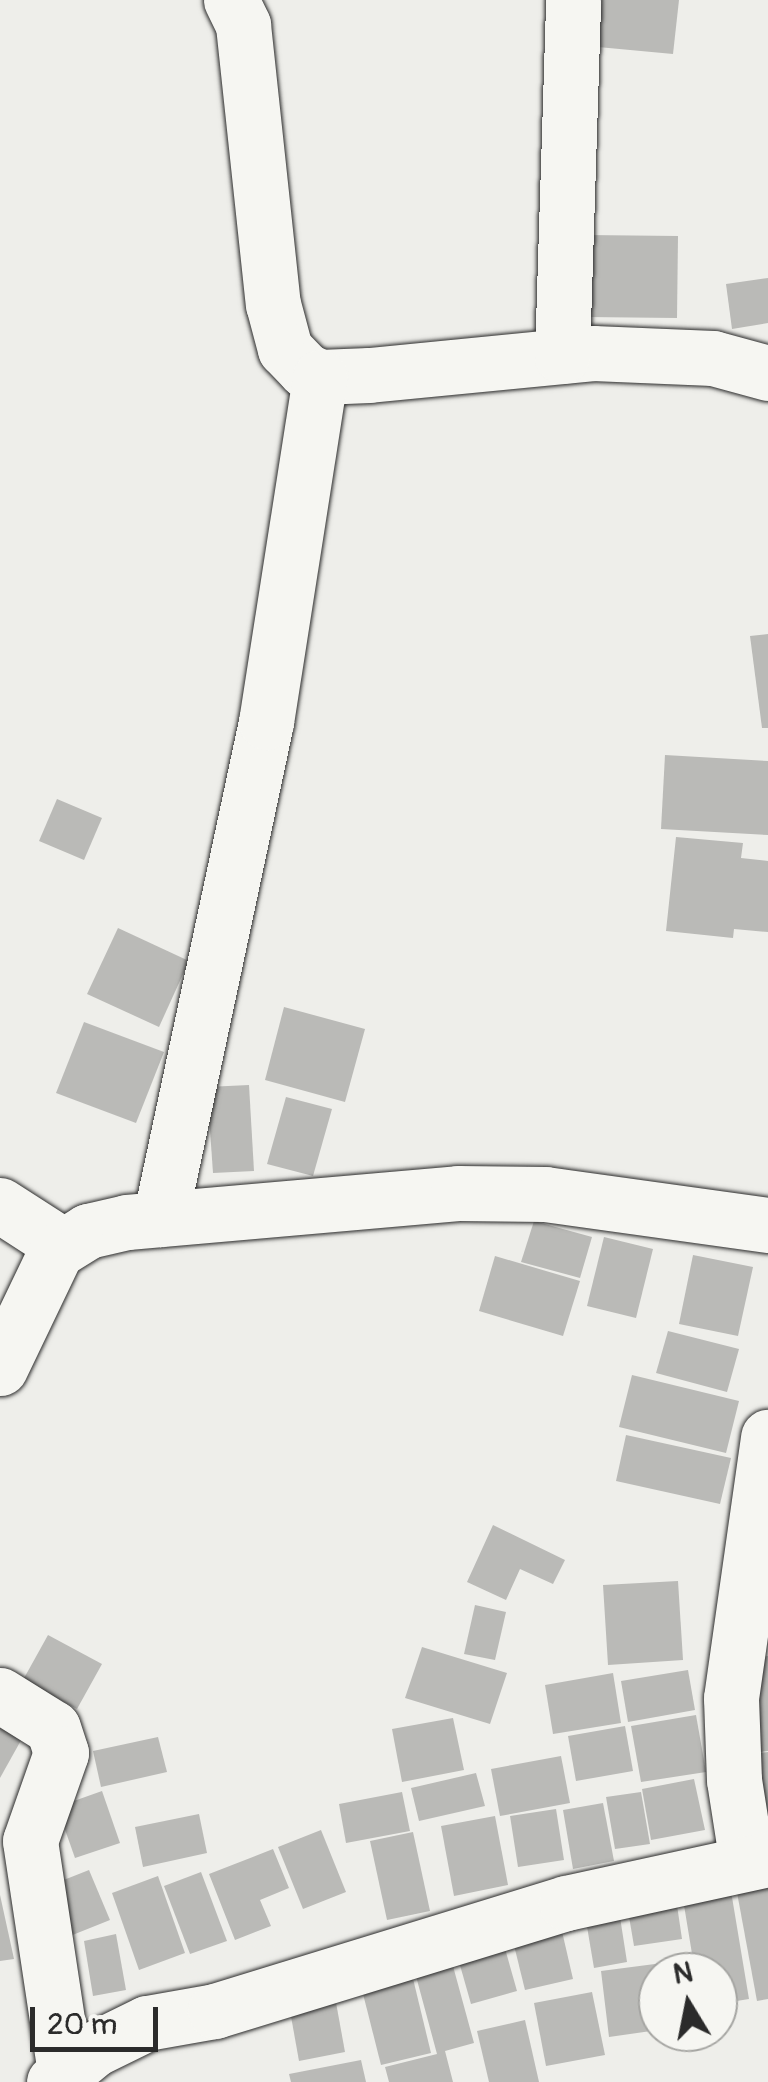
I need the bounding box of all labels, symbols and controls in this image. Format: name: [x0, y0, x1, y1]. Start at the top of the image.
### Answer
north arrow: [638, 1952, 738, 2052]
text: N: [671, 1955, 695, 1993]
scale bar: [35, 1987, 162, 2049]
text: 20 m: [47, 2006, 117, 2043]

